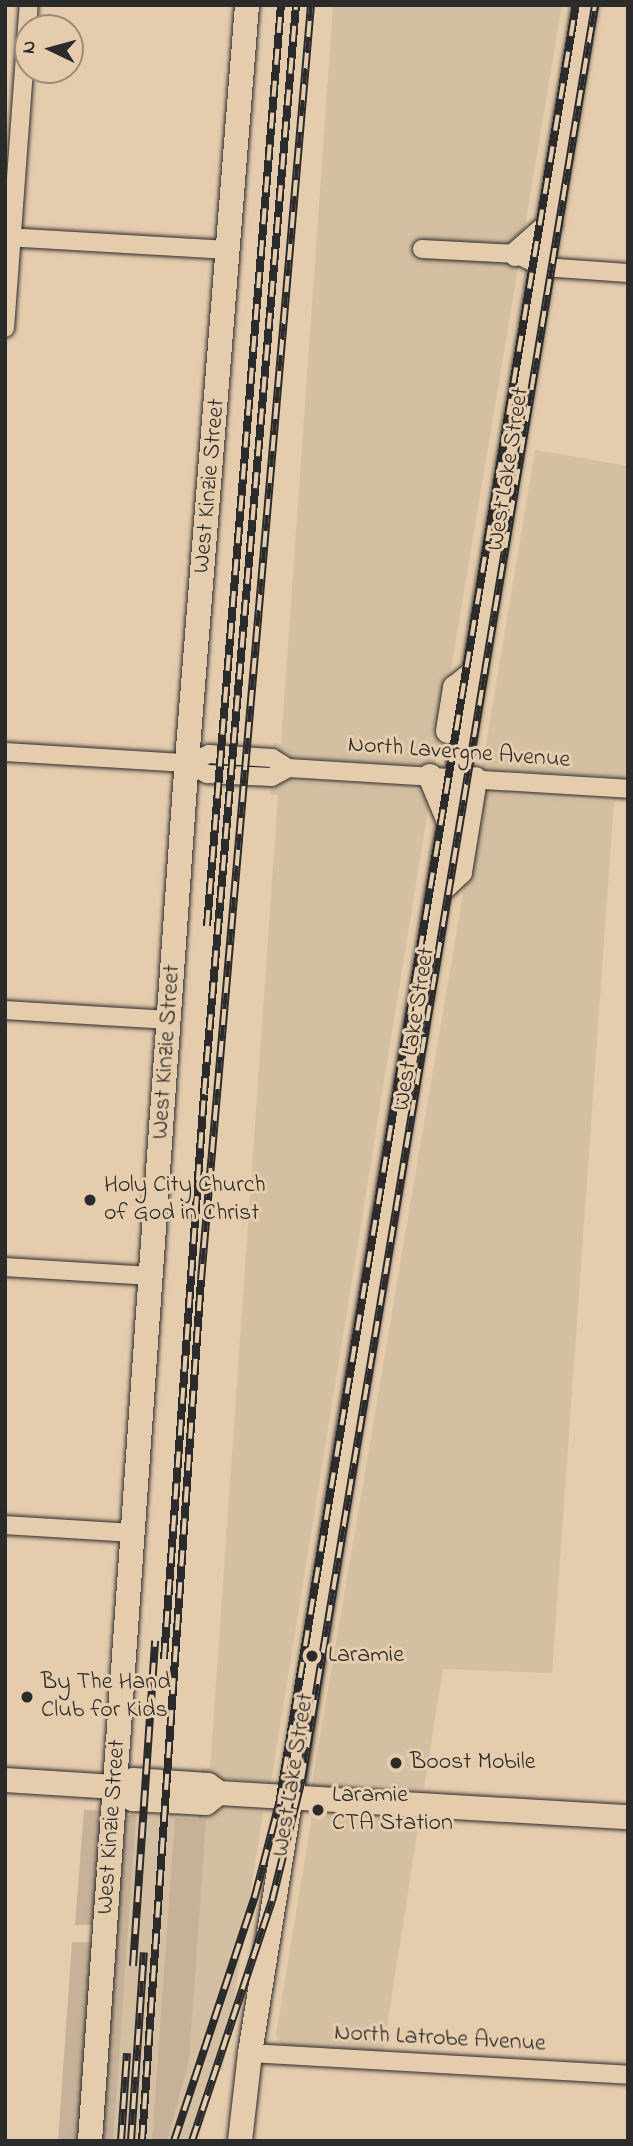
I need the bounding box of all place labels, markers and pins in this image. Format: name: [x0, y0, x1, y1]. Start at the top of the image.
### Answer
place label: Holy City Church of God in Christ: [104, 1172, 266, 1228]
marker: Holy City Church of God in Christ: [82, 1192, 98, 1208]
place label: Laramie: [328, 1642, 404, 1670]
marker: Laramie: [302, 1646, 322, 1666]
place label: By The Hand Club for Kids: [41, 1669, 171, 1725]
marker: By The Hand Club for Kids: [19, 1689, 35, 1705]
place label: Boost Mobile: [410, 1749, 535, 1777]
marker: Boost Mobile: [388, 1755, 404, 1771]
place label: Laramie CTA Station: [332, 1782, 453, 1838]
marker: Laramie CTA Station: [310, 1802, 326, 1818]

